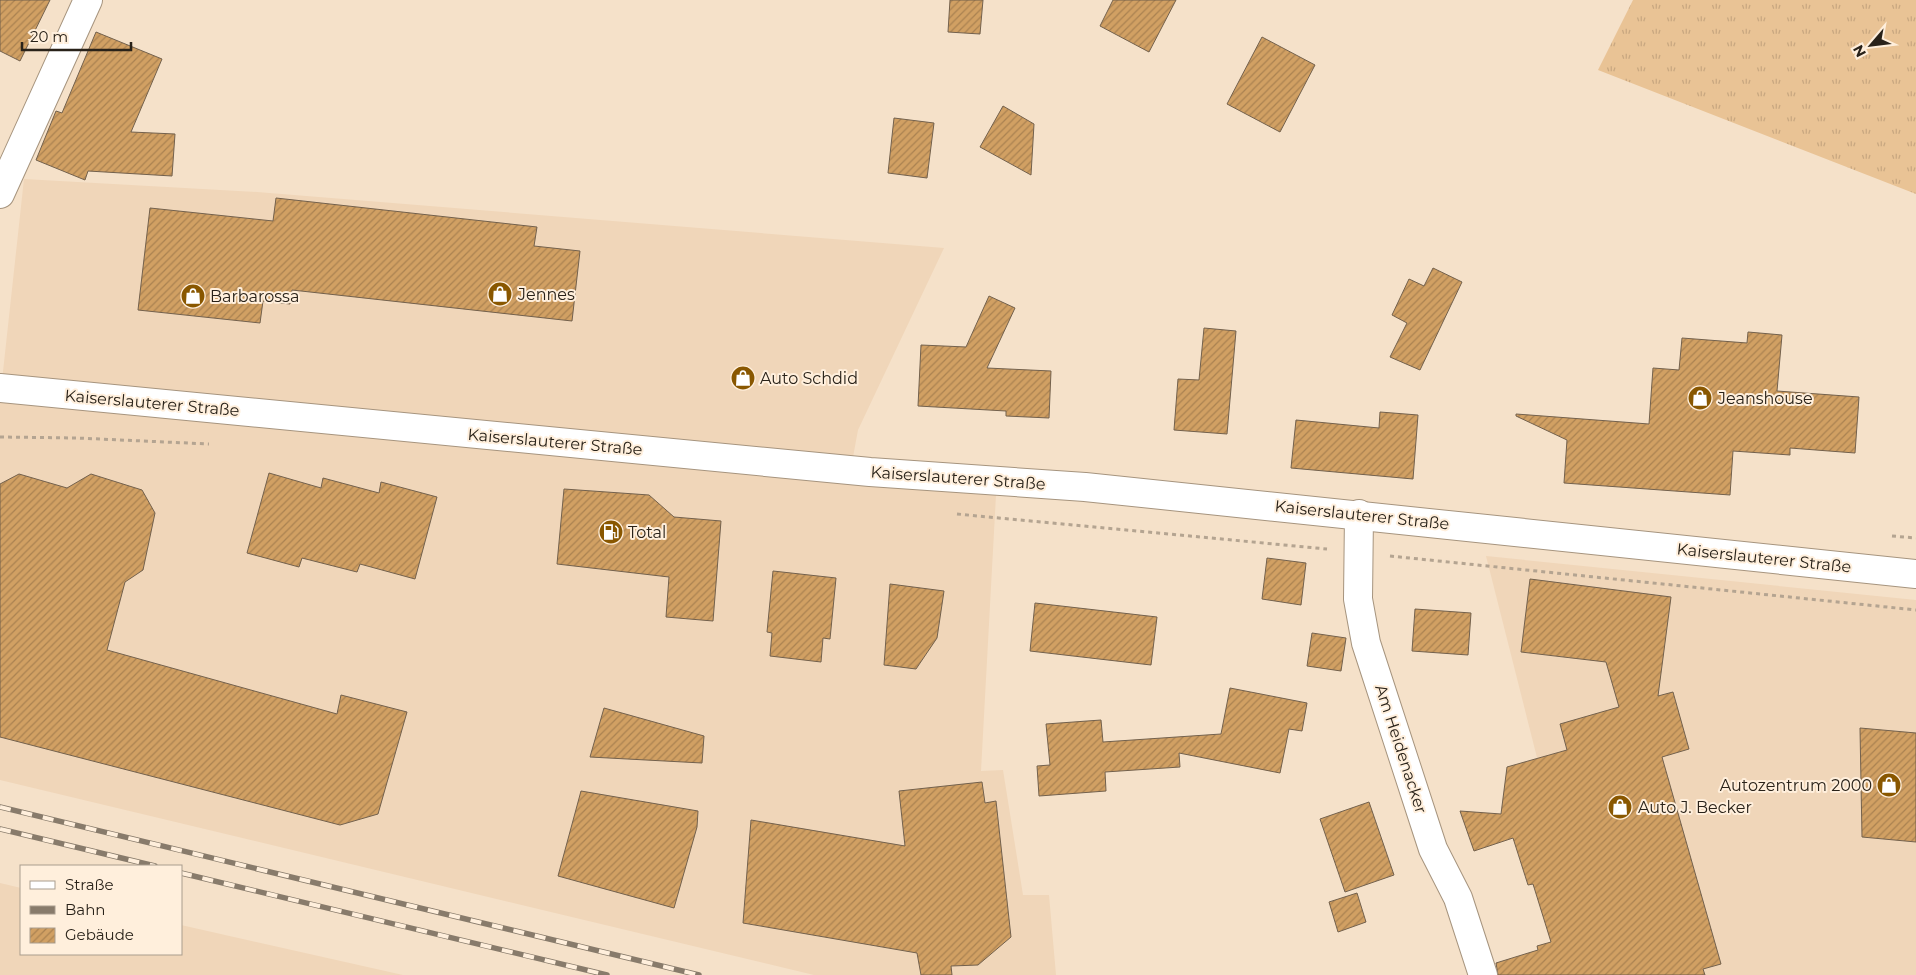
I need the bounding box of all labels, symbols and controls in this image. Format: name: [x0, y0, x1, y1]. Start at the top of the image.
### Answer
scale bar: [22, 20, 131, 52]
north arrow: [1846, 20, 1896, 70]
text: 20 m: [30, 27, 68, 46]
text: N: [1849, 42, 1870, 60]
shop icon: Jennes: [487, 281, 513, 307]
shop icon: Barbarossa: [180, 283, 206, 309]
place label: Jennes: [517, 285, 575, 304]
place label: Barbarossa: [210, 287, 299, 306]
shop icon: Auto Schdid: [730, 365, 756, 391]
place label: Auto Schdid: [760, 369, 858, 388]
shop icon: Jeanshouse: [1687, 385, 1713, 411]
street label: Kaiserslauterer Straße: [64, 386, 240, 420]
place label: Jeanshouse: [1717, 389, 1813, 408]
street label: Kaiserslauterer Straße: [467, 425, 643, 459]
street label: Kaiserslauterer Straße: [870, 462, 1046, 494]
street label: Kaiserslauterer Straße: [1274, 496, 1450, 534]
fuel station icon: Total: [598, 519, 624, 545]
place label: Total: [628, 523, 666, 542]
street label: Kaiserslauterer Straße: [1676, 539, 1852, 577]
street label: Am Heidenacker: [1371, 682, 1431, 816]
shop icon: Autozentrum 2000: [1876, 772, 1902, 798]
place label: Autozentrum 2000: [1720, 776, 1872, 795]
shop icon: Auto J. Becker: [1607, 794, 1633, 820]
place label: Auto J. Becker: [1638, 798, 1752, 817]
legend: [20, 865, 182, 955]
text: Straße: [65, 875, 114, 894]
text: Bahn: [65, 900, 105, 919]
text: Gebäude: [65, 925, 134, 944]

